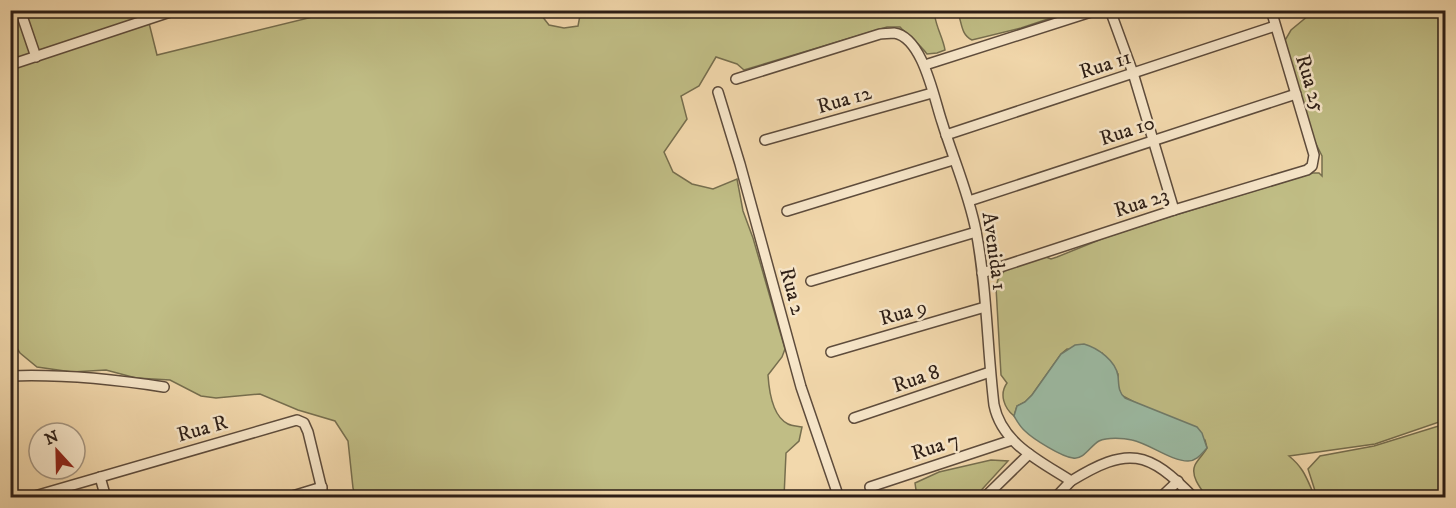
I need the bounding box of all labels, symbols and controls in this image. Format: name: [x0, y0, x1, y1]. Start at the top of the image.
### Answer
street label: Rua 11: [1076, 44, 1135, 85]
street label: Rua 25: [1289, 52, 1331, 115]
street label: Rua 12: [814, 80, 875, 120]
street label: Rua 10: [1096, 110, 1158, 152]
street label: Rua 23: [1111, 182, 1172, 224]
street label: Avenida 1: [976, 210, 1012, 292]
street label: Rua 2: [773, 265, 811, 318]
street label: Rua 9: [877, 294, 930, 332]
street label: Rua 8: [889, 359, 943, 399]
street label: Rua R: [174, 409, 231, 449]
north arrow: [27, 421, 87, 481]
text: N: [42, 426, 62, 450]
street label: Rua 7: [908, 427, 962, 467]

